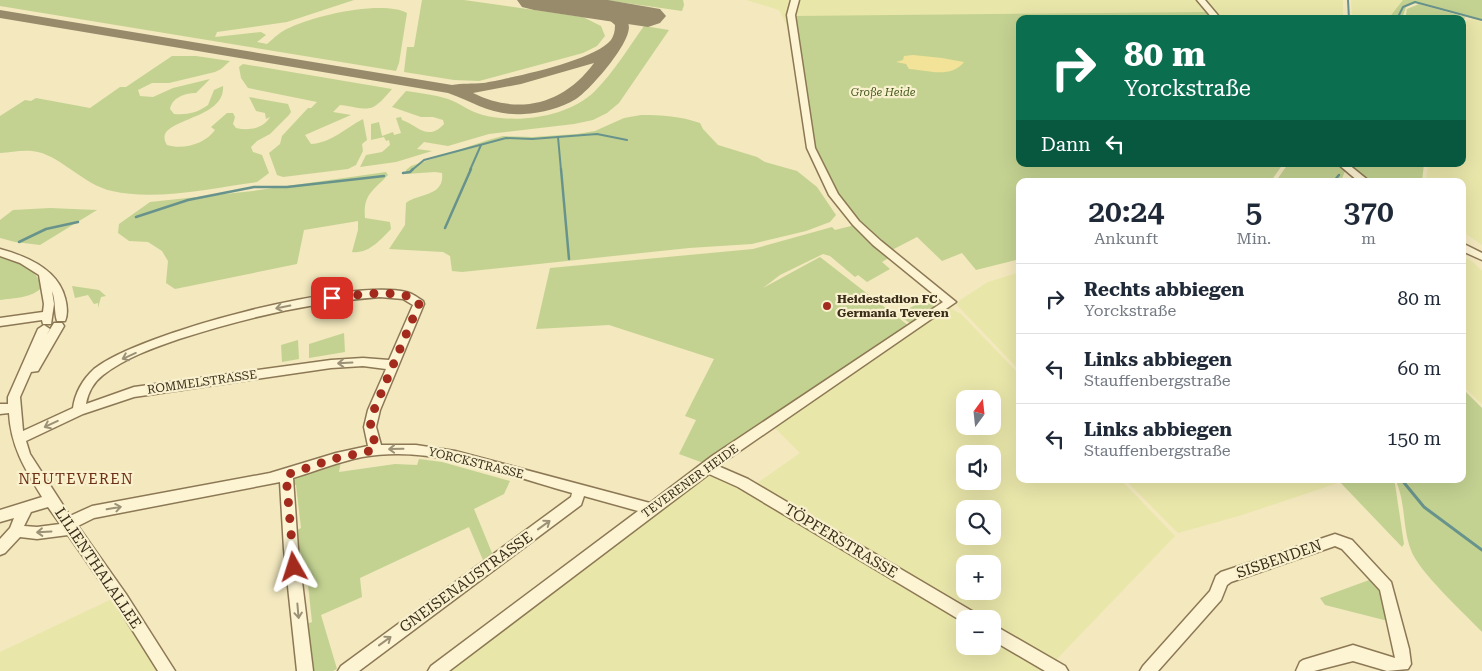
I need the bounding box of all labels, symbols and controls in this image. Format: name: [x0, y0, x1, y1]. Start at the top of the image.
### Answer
text: 80 m: [1124, 34, 1206, 75]
icon: right: [1041, 35, 1106, 100]
text: Yorckstraße: [1124, 76, 1251, 101]
park label: Große Heide: [851, 86, 916, 99]
icon: left: [1101, 130, 1129, 158]
text: Dann: [1041, 133, 1091, 156]
text: 20:24: [1088, 194, 1164, 229]
text: 5: [1245, 194, 1262, 229]
text: 370: [1343, 194, 1394, 229]
text: Ankunft: [1094, 229, 1158, 248]
text: Min.: [1236, 229, 1271, 248]
text: m: [1361, 229, 1376, 248]
pin: [311, 277, 353, 319]
text: Rechts abbiegen: [1084, 278, 1244, 301]
icon: arrive: [318, 284, 346, 312]
icon: right: [1041, 285, 1069, 313]
text: 80 m: [1398, 287, 1441, 310]
place label: Heidestadion FC Germania Teveren: [837, 292, 949, 320]
marker: Heidestadion FC Germania Teveren: [821, 300, 833, 312]
text: Yorckstraße: [1084, 301, 1176, 320]
one-way arrow: [276, 303, 292, 313]
text: Links abbiegen: [1084, 348, 1232, 371]
one-way arrow: [122, 351, 137, 361]
icon: left: [1041, 355, 1069, 383]
text: 60 m: [1398, 357, 1441, 380]
one-way arrow: [337, 358, 354, 368]
street label: ROMMELSTRASSE: [146, 367, 258, 397]
text: Stauffenbergstraße: [1084, 371, 1231, 390]
north arrow: [956, 390, 1001, 435]
map controls: [956, 390, 1001, 655]
text: Links abbiegen: [1084, 418, 1232, 441]
one-way arrow: [44, 420, 59, 430]
icon: left: [1041, 425, 1069, 453]
text: 150 m: [1387, 427, 1441, 450]
street label: TEVERENER HEIDE: [639, 441, 741, 521]
text: Stauffenbergstraße: [1084, 441, 1231, 460]
one-way arrow: [389, 444, 405, 454]
street label: YORCKSTRASSE: [427, 444, 525, 482]
button: sound: [956, 445, 1001, 490]
district label: NEUTEVEREN: [18, 470, 134, 488]
street label: TÖPFERSTRASSE: [781, 500, 901, 582]
button: search: [956, 500, 1001, 545]
one-way arrow: [106, 503, 122, 513]
street label: LILIENTHALALLEE: [51, 504, 145, 632]
one-way arrow: [537, 520, 551, 530]
one-way arrow: [36, 527, 52, 536]
street label: GNEISENAUSTRASSE: [396, 528, 536, 636]
street label: SISBENDEN: [1234, 536, 1324, 582]
position arrow: [267, 540, 319, 592]
button: +: [956, 555, 1001, 600]
one-way arrow: [294, 603, 303, 619]
button: −: [956, 610, 1001, 655]
one-way arrow: [378, 636, 391, 647]

